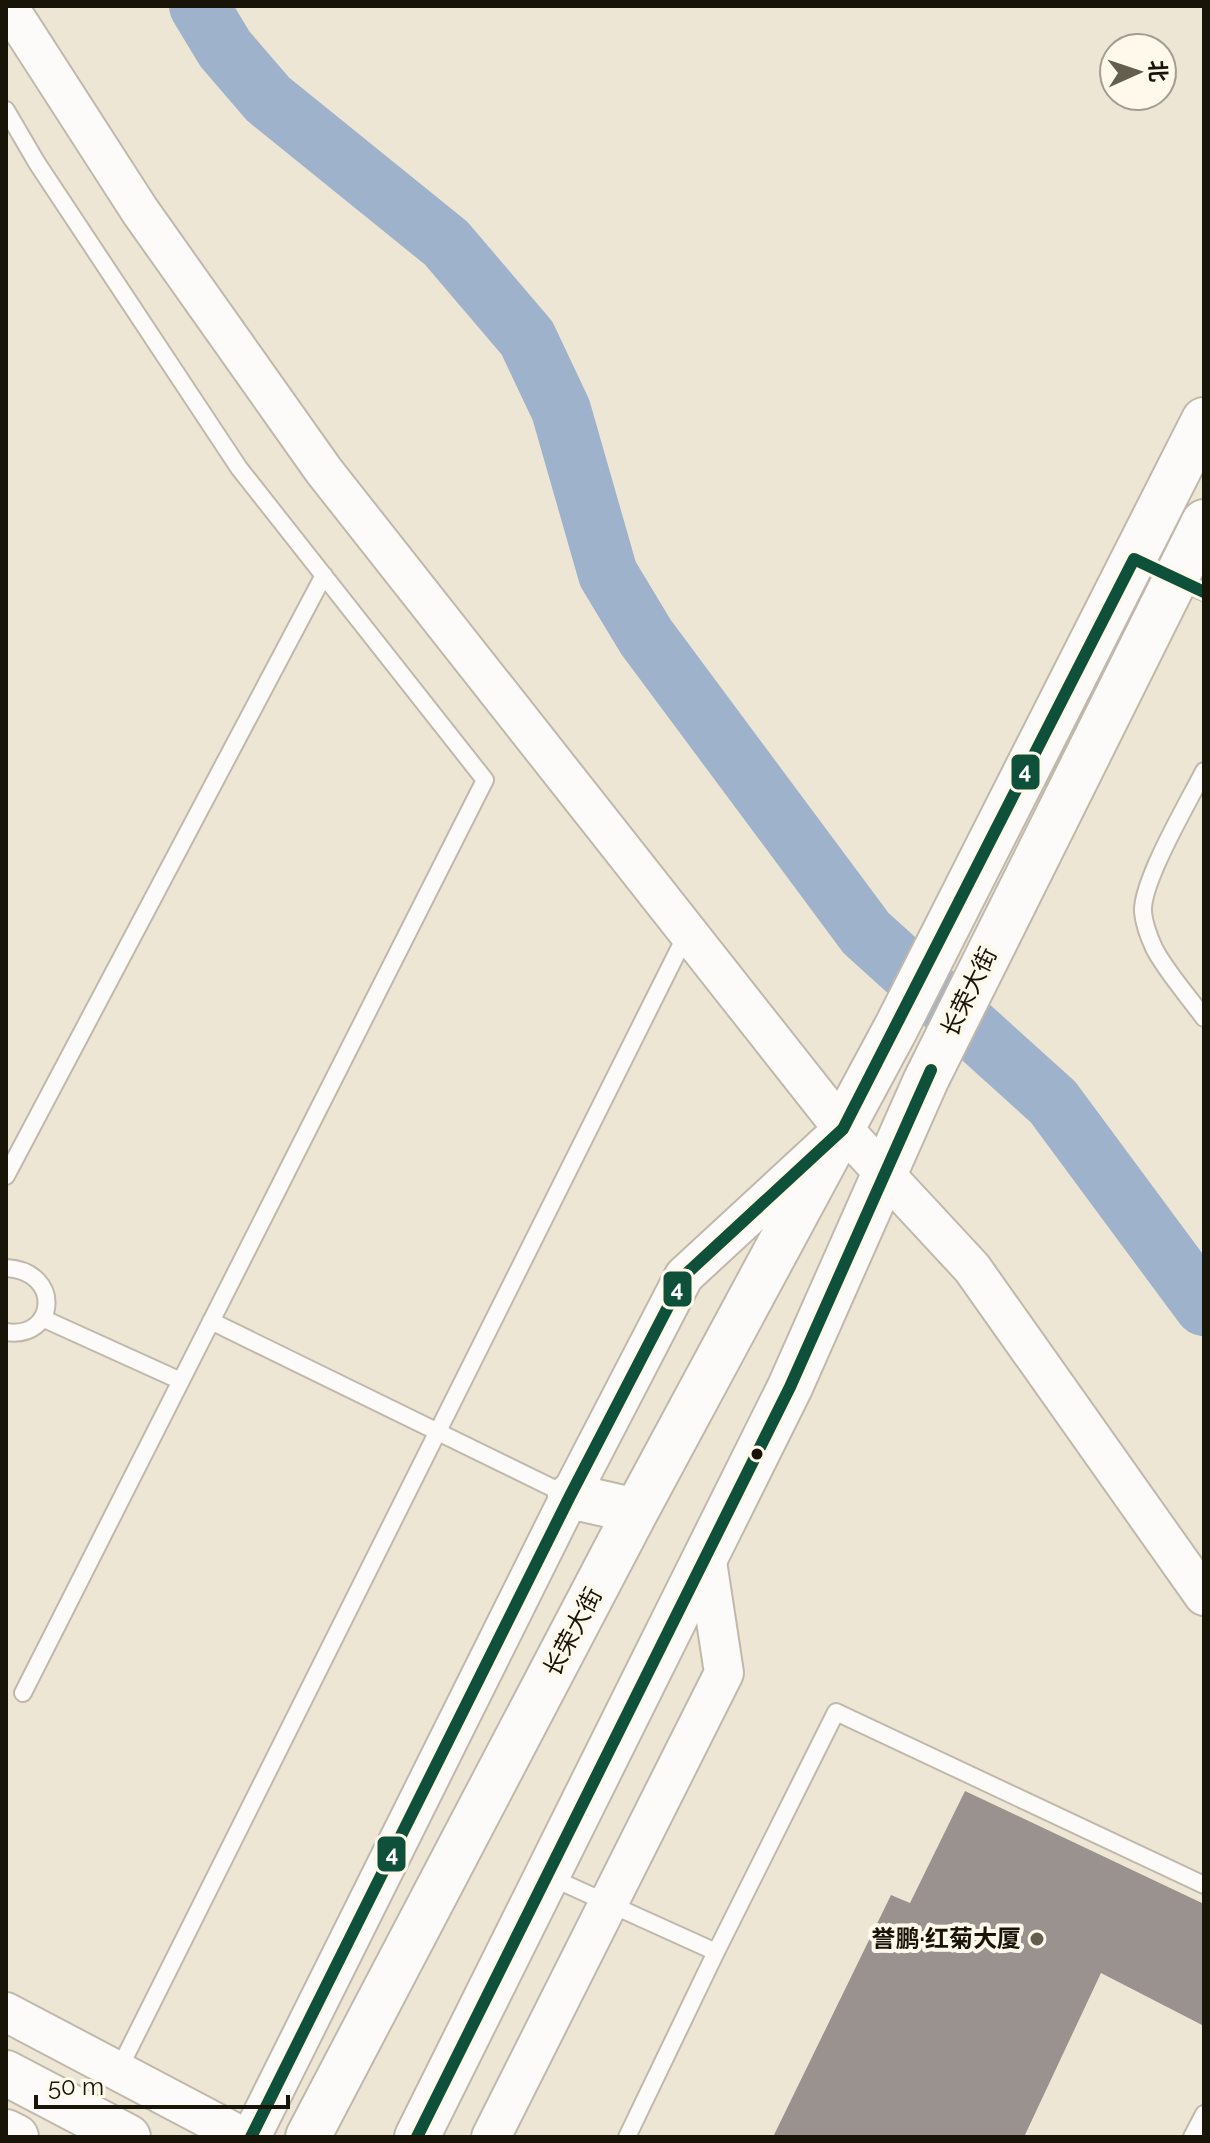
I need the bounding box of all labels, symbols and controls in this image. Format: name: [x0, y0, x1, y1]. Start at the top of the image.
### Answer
north arrow: [1098, 32, 1178, 112]
text: 北: [1144, 59, 1172, 83]
line badge: 4: [1010, 753, 1041, 791]
text: 4: [1019, 758, 1031, 784]
street label: 长荣大街: [934, 942, 1003, 1041]
line badge: 4: [662, 1270, 693, 1308]
text: 4: [671, 1276, 683, 1302]
unlabelled marker: [749, 1446, 765, 1462]
street label: 长荣大街: [537, 1583, 608, 1681]
line badge: 4: [376, 1835, 407, 1873]
text: 4: [386, 1841, 398, 1867]
place label: 誉鹏·红菊大厦: [872, 1924, 1021, 1953]
marker: 誉鹏·红菊大厦: [1028, 1930, 1046, 1948]
scale bar: [36, 2059, 288, 2109]
text: 50 m: [48, 2072, 104, 2101]

